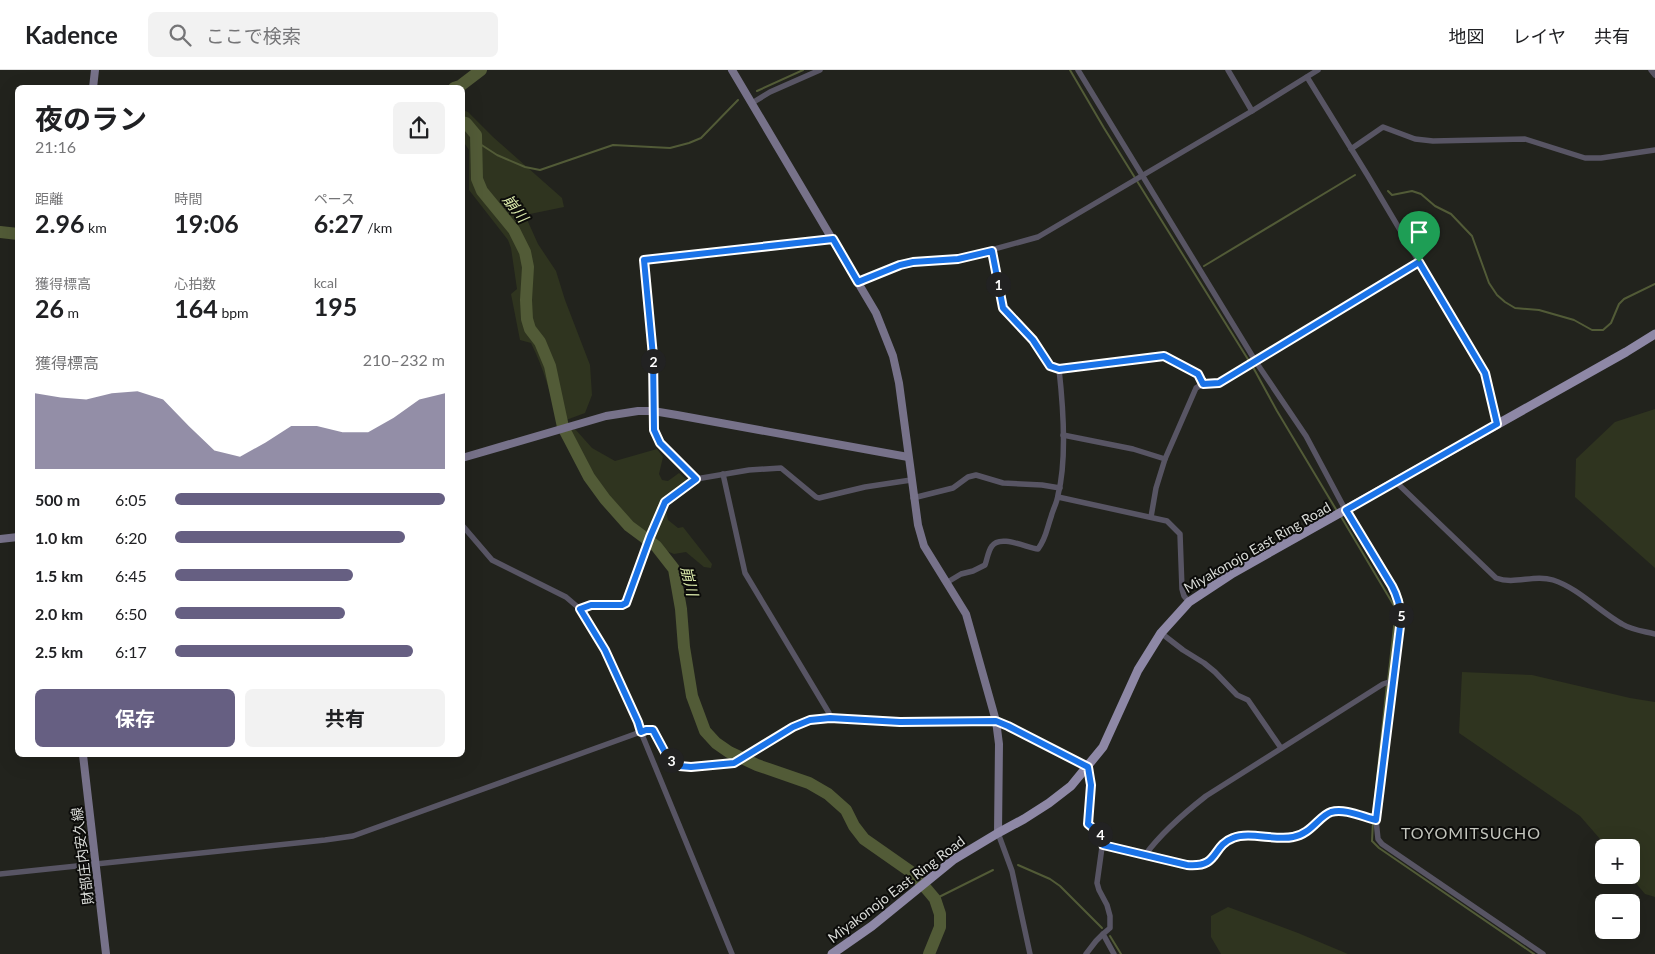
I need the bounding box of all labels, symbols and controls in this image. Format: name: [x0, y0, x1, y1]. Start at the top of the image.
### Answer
search box: [148, 12, 498, 57]
text: Kadence: [25, 20, 118, 49]
icon: search: [166, 21, 194, 49]
text: ここで検索: [206, 24, 301, 47]
text: 地図: [1449, 25, 1485, 47]
text: レイヤ: [1513, 25, 1566, 47]
text: 共有: [1594, 25, 1630, 47]
text: 夜のラン: [35, 101, 147, 135]
button: share: [393, 102, 445, 154]
text: 21:16: [35, 137, 76, 156]
text: 距離: [35, 190, 63, 207]
text: 時間: [174, 190, 202, 207]
text: ペース: [314, 190, 355, 207]
water label: 崩川: [500, 191, 534, 227]
text: 2.96: [35, 208, 84, 238]
text: 19:06: [174, 208, 239, 238]
text: 6:27: [314, 208, 364, 238]
pin: [1398, 211, 1440, 262]
icon: arrive: [1405, 218, 1433, 246]
text: km: [84, 219, 107, 236]
text: /km: [364, 219, 392, 236]
pin: 1: [986, 272, 1010, 296]
text: kcal: [314, 274, 337, 291]
text: 獲得標高: [35, 275, 91, 292]
text: 心拍数: [174, 275, 216, 292]
text: 1: [994, 276, 1003, 293]
text: 195: [314, 291, 357, 321]
text: 26: [35, 293, 64, 323]
text: 164: [174, 293, 218, 323]
text: m: [64, 304, 79, 321]
text: bpm: [218, 304, 249, 321]
pin: 2: [640, 348, 666, 374]
text: 210–232 m: [363, 350, 445, 369]
text: 獲得標高: [35, 353, 99, 372]
text: 2: [649, 353, 658, 370]
text: 500 m: [35, 490, 80, 509]
text: 6:05: [115, 490, 147, 509]
street label: Miyakonojo East Ring Road: [1180, 498, 1334, 596]
text: 1.0 km: [35, 528, 83, 547]
text: 6:20: [115, 528, 147, 547]
water label: 崩川: [678, 564, 703, 600]
text: 1.5 km: [35, 566, 83, 585]
text: 6:45: [115, 566, 147, 585]
pin: 5: [1388, 602, 1414, 628]
text: 2.0 km: [35, 604, 83, 623]
text: 6:50: [115, 604, 147, 623]
text: 5: [1397, 607, 1406, 624]
text: 2.5 km: [35, 642, 83, 661]
text: 6:17: [115, 642, 147, 661]
button: 保存: [35, 689, 235, 747]
button: 共有: [245, 689, 445, 747]
pin: 3: [658, 748, 684, 772]
text: 3: [667, 752, 676, 769]
street label: 財部庄内安久線: [68, 806, 96, 906]
pin: 4: [1088, 822, 1112, 846]
district label: TOYOMITSUCHO: [1401, 823, 1541, 842]
text: 4: [1096, 826, 1105, 843]
street label: Miyakonojo East Ring Road: [824, 832, 968, 946]
map controls: [1595, 839, 1640, 939]
button: +: [1595, 839, 1640, 884]
button: −: [1595, 894, 1640, 939]

